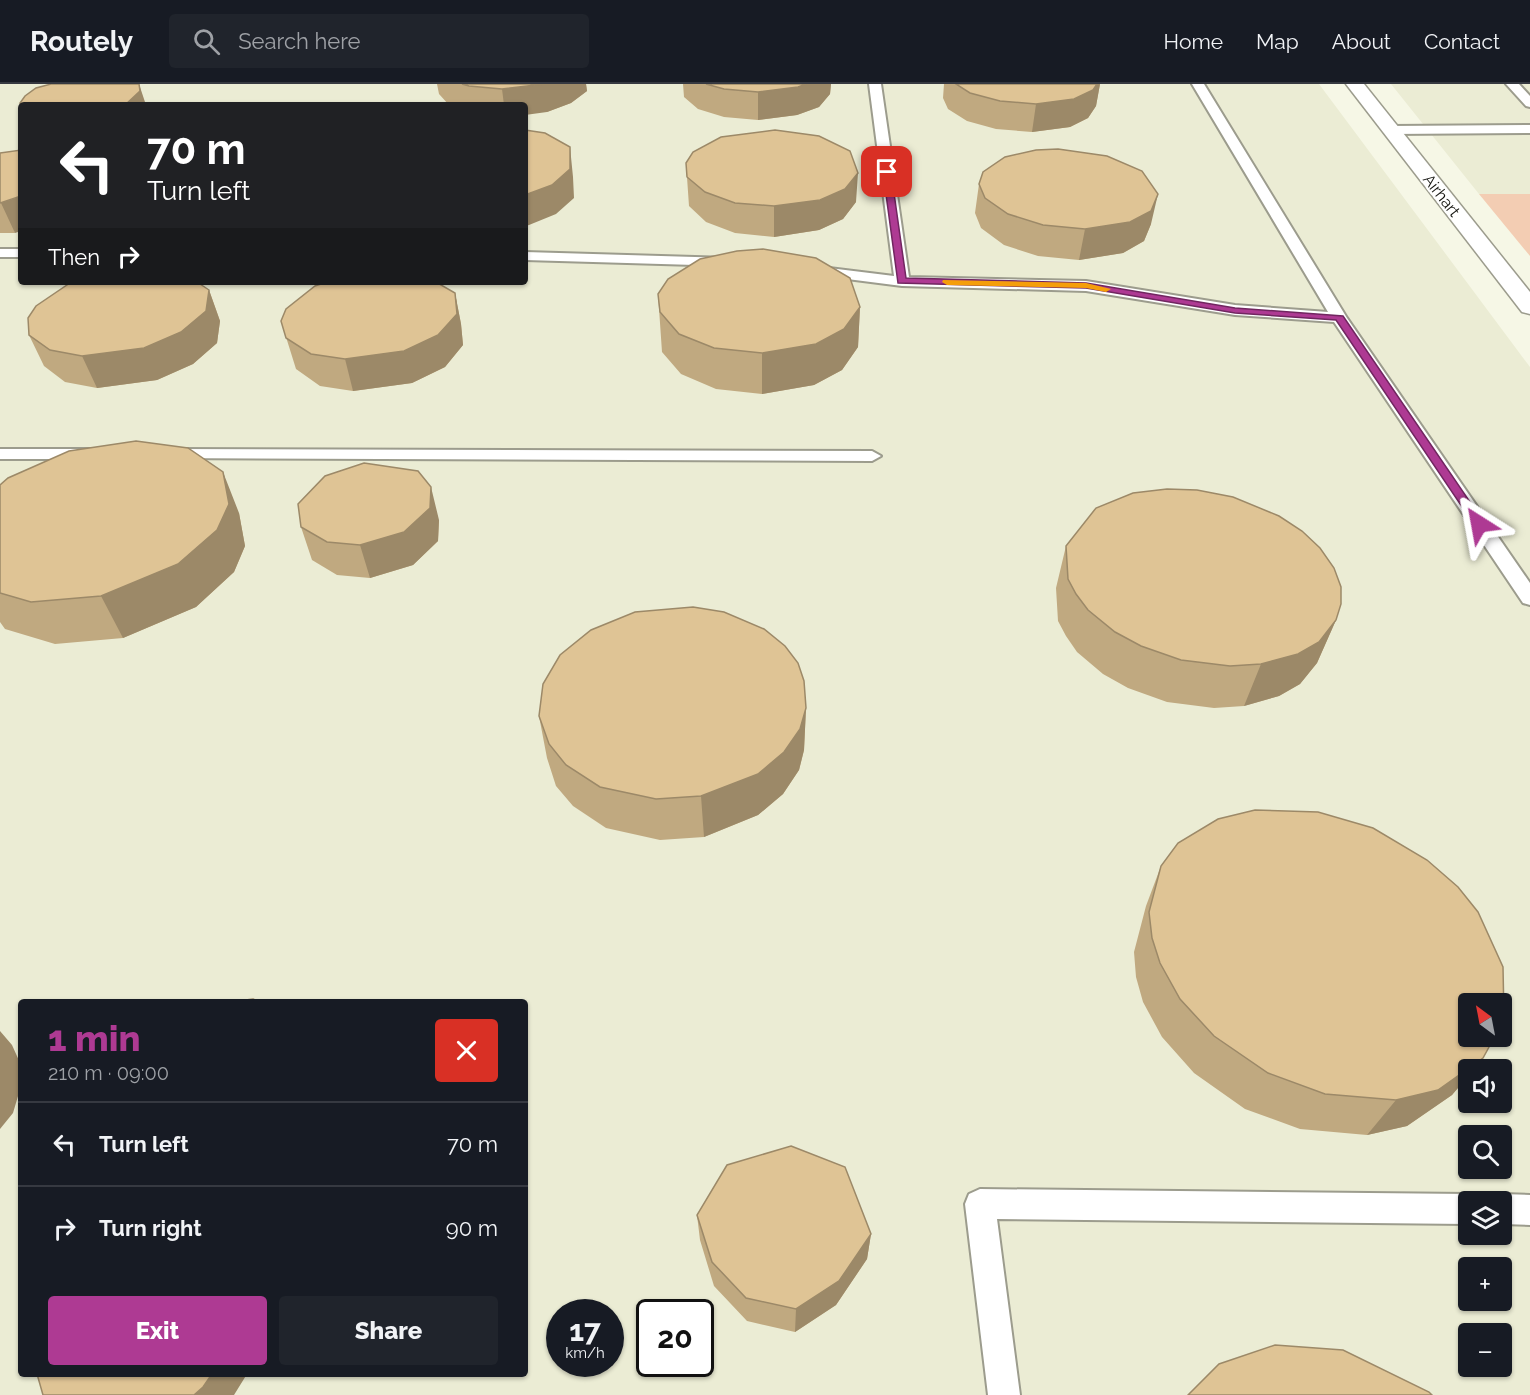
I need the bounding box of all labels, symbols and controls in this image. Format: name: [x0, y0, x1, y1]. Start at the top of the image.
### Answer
search box: [169, 14, 589, 68]
text: Routely: [30, 25, 133, 58]
icon: search: [190, 25, 223, 58]
text: Search here: [238, 28, 360, 54]
text: Home: [1164, 29, 1223, 54]
text: Map: [1256, 29, 1299, 54]
text: About: [1332, 29, 1391, 54]
text: Contact: [1424, 29, 1500, 54]
text: 70 m: [147, 125, 246, 174]
icon: left: [48, 126, 126, 204]
pin: [861, 146, 912, 197]
icon: arrive: [870, 155, 903, 188]
street label: Airhart: [1419, 170, 1465, 221]
text: Turn left: [147, 175, 250, 206]
icon: right: [112, 240, 145, 273]
text: Then: [48, 244, 100, 270]
position arrow: [1447, 492, 1511, 556]
north arrow: [1458, 993, 1512, 1047]
map controls: [1458, 993, 1512, 1377]
text: 1 min: [48, 1017, 140, 1059]
button: close: [435, 1019, 498, 1082]
button: sound: [1458, 1059, 1512, 1113]
text: 210 m · 09:00: [48, 1061, 169, 1085]
button: search: [1458, 1125, 1512, 1179]
icon: left: [48, 1128, 81, 1161]
text: Turn left: [99, 1131, 189, 1157]
text: 70 m: [447, 1131, 498, 1157]
button: layers: [1458, 1191, 1512, 1245]
icon: right: [48, 1212, 81, 1245]
text: Turn right: [99, 1215, 202, 1241]
text: 90 m: [446, 1215, 498, 1241]
button: +: [1458, 1257, 1512, 1311]
button: Exit: [48, 1296, 267, 1365]
button: Share: [279, 1296, 498, 1365]
speed limit sign: 20: [636, 1299, 714, 1377]
text: 17: [569, 1313, 601, 1348]
button: −: [1458, 1323, 1512, 1377]
text: km/h: [565, 1344, 605, 1362]

